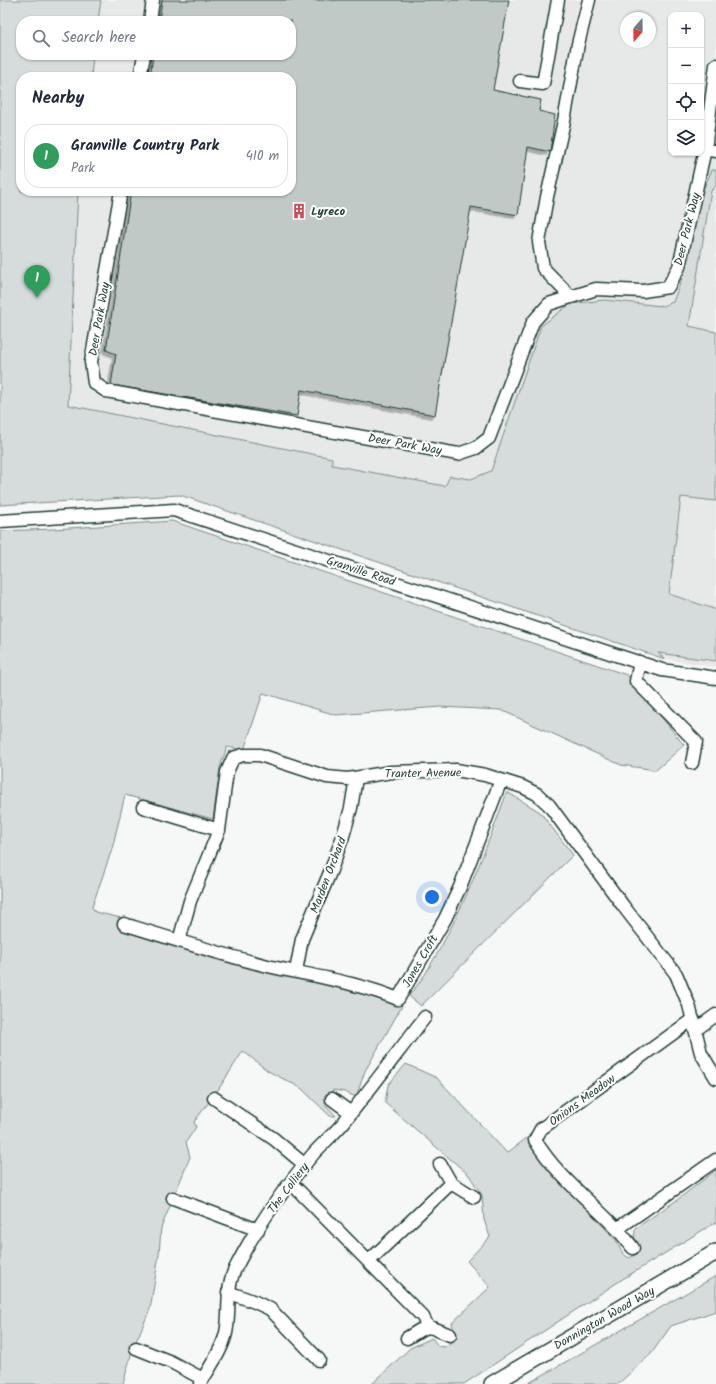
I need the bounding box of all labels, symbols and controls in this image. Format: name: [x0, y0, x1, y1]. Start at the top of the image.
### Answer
north arrow: [620, 12, 656, 48]
map controls: [668, 12, 704, 156]
button: +: [668, 12, 704, 48]
search box: [16, 16, 296, 60]
text: Search here: [62, 26, 136, 50]
icon: search: [30, 27, 52, 49]
button: −: [668, 48, 704, 84]
button: locate: [668, 84, 704, 120]
text: Nearby: [32, 85, 84, 112]
button: layers: [668, 120, 704, 156]
text: Granville Country Park: [71, 134, 219, 158]
text: 1: [44, 146, 48, 167]
text: 410 m: [246, 146, 279, 167]
text: Park: [71, 158, 95, 179]
street label: Deer Park Way: [669, 190, 706, 268]
building icon: Lyreco: [290, 202, 308, 220]
place label: Lyreco: [311, 202, 346, 221]
pin: 1: [24, 265, 50, 298]
street label: Deer Park Way: [84, 280, 115, 357]
street label: Deer Park Way: [367, 429, 444, 460]
street label: Granville Road: [324, 551, 399, 592]
street label: Tranter Avenue: [385, 763, 462, 784]
street label: Marden Orchard: [305, 833, 352, 916]
your location: [422, 887, 442, 907]
street label: Jones Croft: [398, 931, 443, 991]
street label: Onions Meadow: [545, 1069, 620, 1131]
street label: The Colliery: [263, 1159, 314, 1218]
street label: Donnington Wood Way: [550, 1282, 659, 1355]

